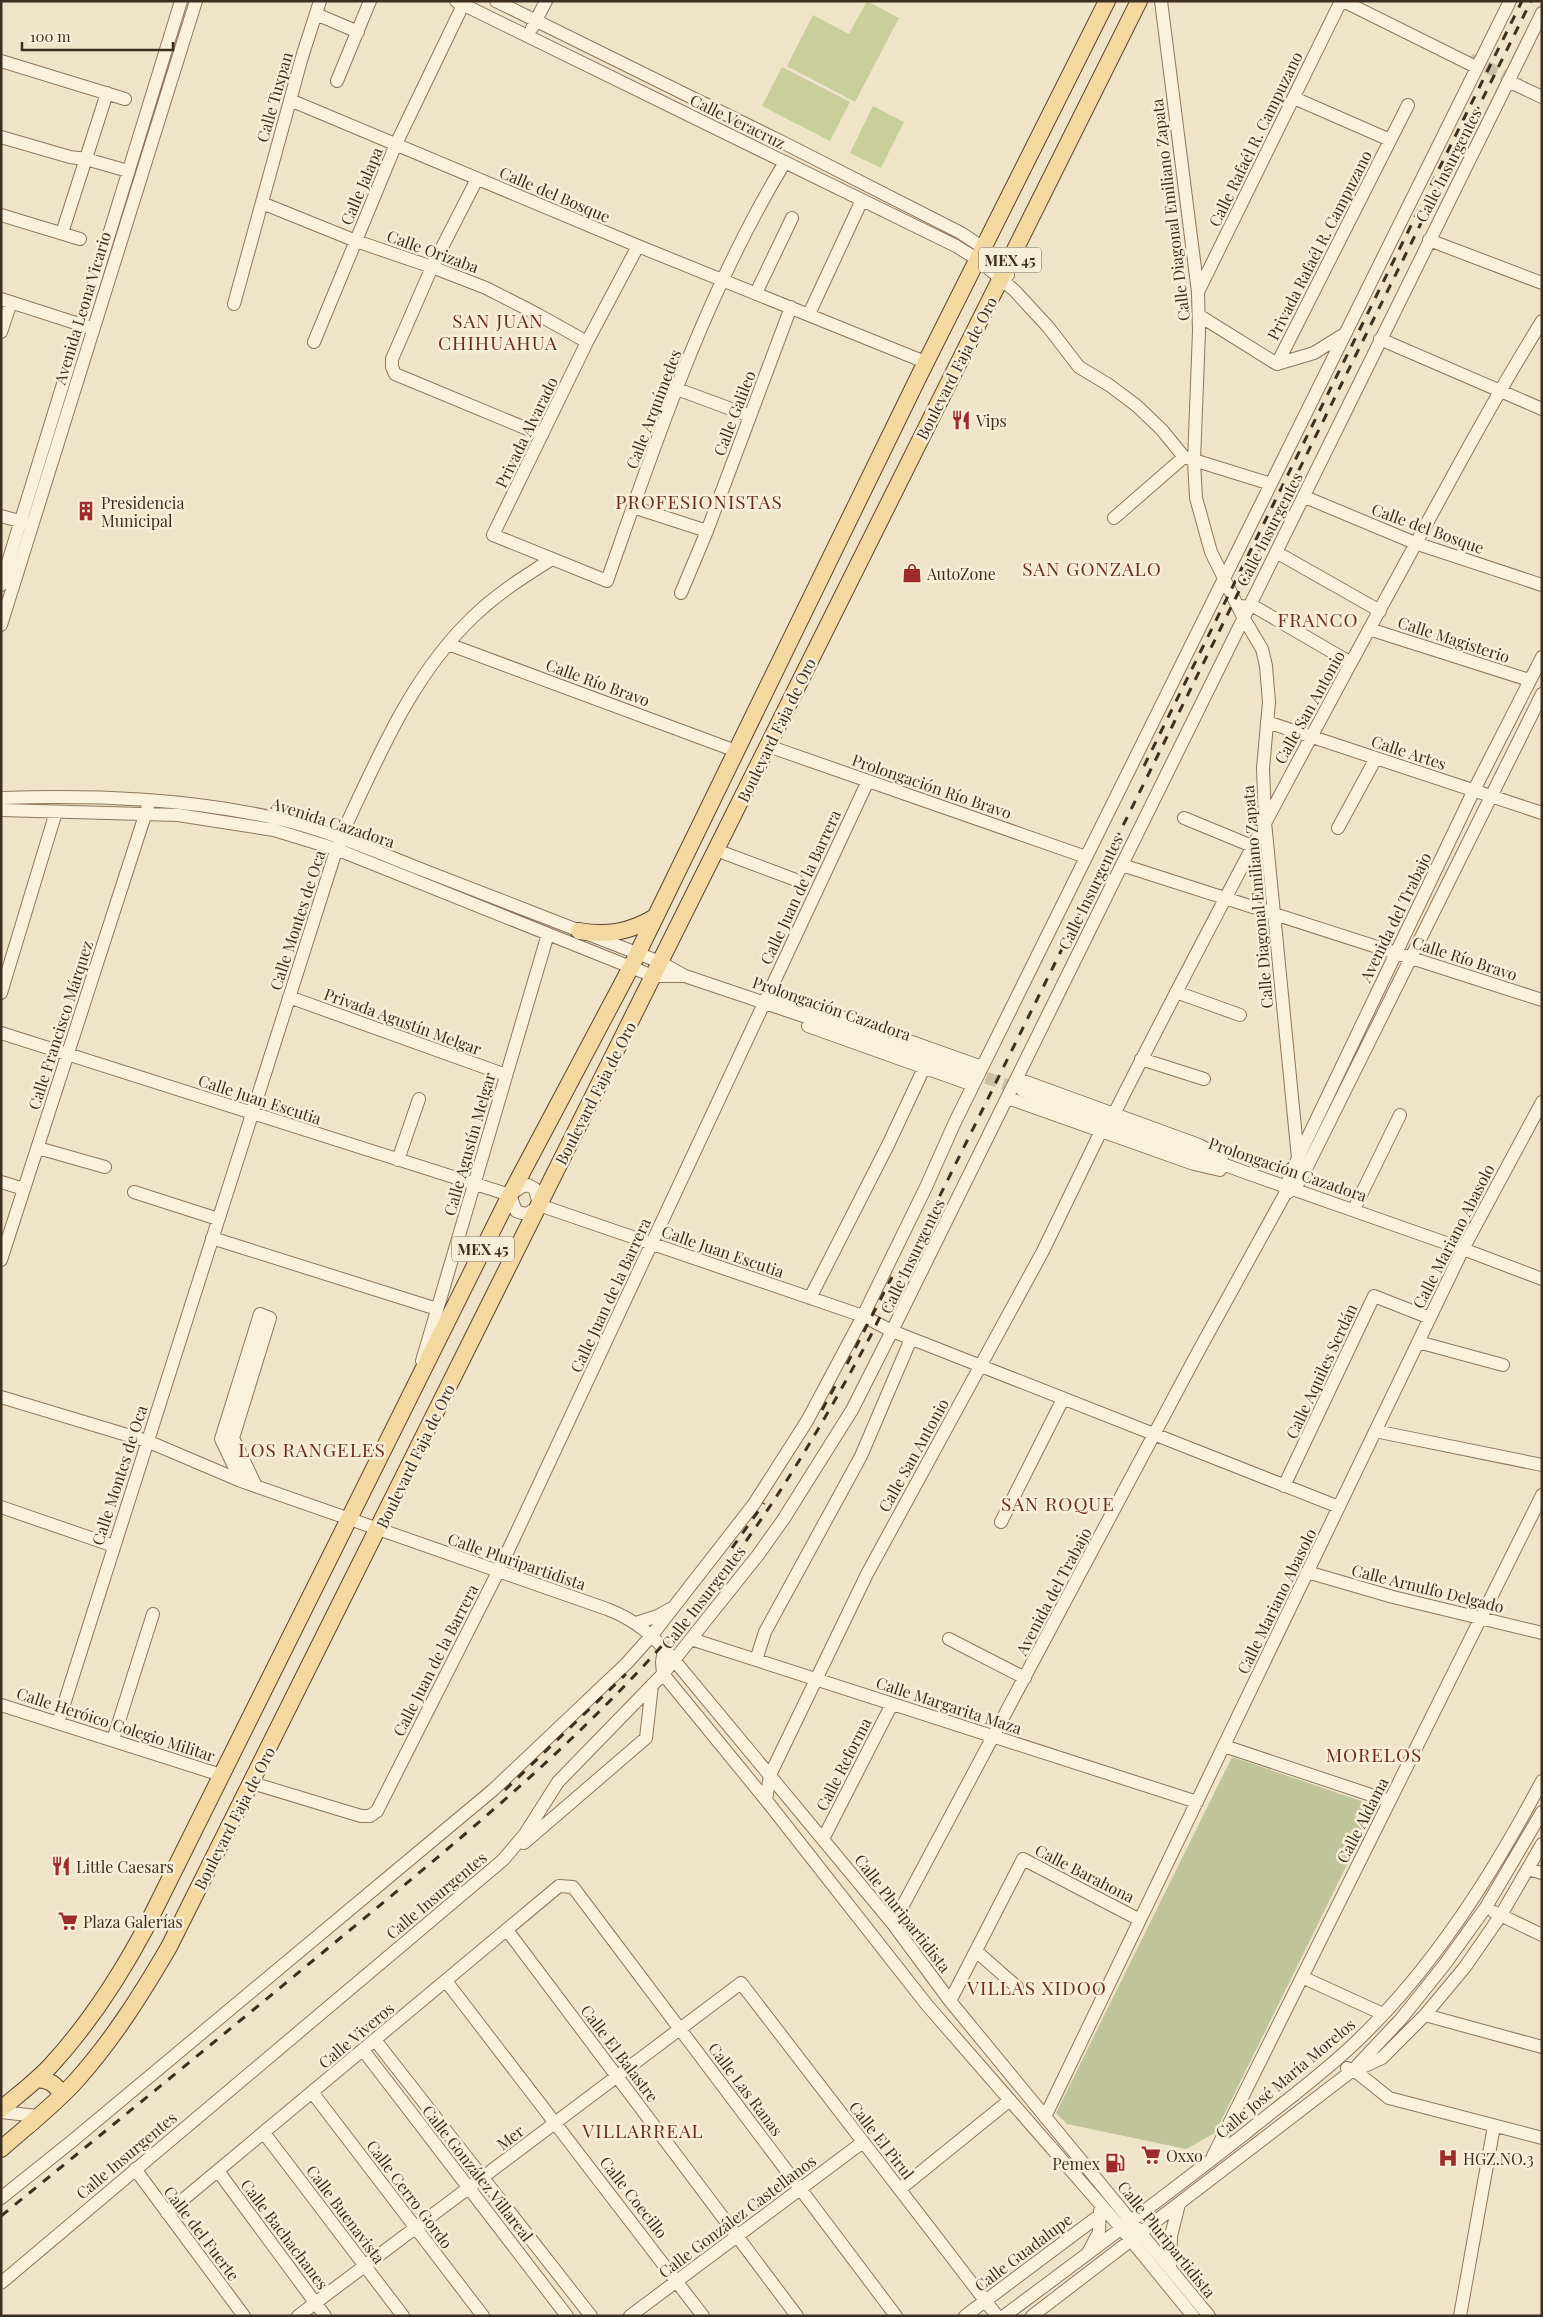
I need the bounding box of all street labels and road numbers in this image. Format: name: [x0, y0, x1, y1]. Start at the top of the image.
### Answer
street label: Calle Rafaél R. Campuzano: [1203, 48, 1307, 230]
street label: Calle Tuxpan: [251, 49, 297, 145]
street label: Calle Veracruz: [687, 89, 790, 153]
street label: Calle Diagonal Emiliano Zapata: [1146, 98, 1194, 322]
street label: Calle Insurgentes: [1410, 104, 1486, 226]
street label: Calle Jalapa: [335, 144, 387, 228]
street label: Privada Rafaél R. Campuzano: [1262, 146, 1376, 343]
street label: Calle del Bosque: [496, 161, 614, 227]
street label: Calle Orizaba: [384, 225, 482, 277]
street label: Avenida Leona Vicario: [48, 229, 115, 388]
road number: MEX 45: [979, 248, 1041, 272]
street label: Boulevard Faja de Oro: [911, 293, 1001, 443]
street label: Calle Arquímedes: [621, 346, 685, 472]
street label: Calle Galileo: [708, 367, 760, 459]
street label: Privada Alvarado: [490, 373, 562, 491]
street label: Calle Insurgentes: [1231, 468, 1307, 590]
street label: Calle del Bosque: [1369, 498, 1487, 558]
street label: Calle Magisterio: [1395, 611, 1513, 667]
street label: Calle San Antonio: [1269, 646, 1349, 768]
street label: Calle Río Bravo: [543, 653, 653, 711]
street label: Boulevard Faja de Oro: [732, 654, 820, 806]
street label: Calle Artes: [1369, 730, 1449, 774]
street label: Prolongación Río Bravo: [849, 749, 1015, 823]
street label: Calle Diagonal Emiliano Zapata: [1237, 785, 1277, 1009]
street label: Avenida Cazadora: [268, 792, 398, 852]
street label: Calle Juan de la Barrera: [755, 806, 845, 968]
street label: Calle Insurgentes: [1053, 831, 1127, 953]
street label: Calle Montes de Oca: [264, 847, 330, 993]
street label: Avenida del Trabajo: [1354, 848, 1436, 986]
street label: Calle Río Bravo: [1410, 931, 1520, 985]
street label: Calle Francisco Márquez: [23, 937, 97, 1112]
street label: Prolongación Cazadora: [750, 971, 914, 1045]
street label: Privada Agustín Melgar: [321, 983, 485, 1059]
street label: Boulevard Faja de Oro: [550, 1018, 640, 1168]
street label: Calle Juan Escutia: [196, 1069, 324, 1129]
street label: Calle Agustín Melgar: [438, 1070, 500, 1218]
street label: Prolongación Cazadora: [1206, 1132, 1370, 1206]
street label: Calle Mariano Abasolo: [1407, 1160, 1499, 1312]
street label: Calle Insurgentes: [875, 1195, 949, 1317]
street label: Calle Juan de la Barrera: [565, 1214, 655, 1376]
street label: Calle Juan Escutia: [659, 1220, 787, 1282]
road number: MEX 45: [452, 1236, 514, 1262]
street label: Calle Aquiles Serdán: [1281, 1300, 1362, 1442]
street label: Boulevard Faja de Oro: [371, 1380, 459, 1532]
street label: Calle San Antonio: [873, 1394, 953, 1516]
street label: Calle Montes de Oca: [86, 1402, 152, 1548]
street label: Avenida del Trabajo: [1010, 1523, 1096, 1659]
street label: Calle Mariano Abasolo: [1232, 1525, 1320, 1677]
street label: Calle Pluripartidista: [445, 1528, 589, 1594]
street label: Calle Insurgentes: [656, 1541, 750, 1653]
street label: Calle Arnulfo Delgado: [1350, 1559, 1507, 1617]
street label: Calle Juan de la Barrera: [387, 1580, 483, 1740]
street label: Calle Margarita Maza: [874, 1672, 1025, 1738]
street label: Calle Heróico Colegio Militar: [14, 1682, 218, 1766]
street label: Calle Reforma: [811, 1714, 875, 1814]
street label: Boulevard Faja de Oro: [189, 1743, 279, 1893]
street label: Calle Aldama: [1331, 1774, 1393, 1866]
street label: Calle Barahona: [1032, 1839, 1138, 1907]
street label: Calle Insurgentes: [381, 1847, 491, 1943]
street label: Calle Pluripartidista: [850, 1850, 956, 1976]
street label: Calle Viveros: [314, 1997, 398, 2073]
street label: Calle El Balastre: [577, 2000, 663, 2106]
street label: Calle José María Morelos: [1211, 2013, 1359, 2143]
street label: Calle Las Ranas: [704, 2038, 788, 2140]
street label: Calle El Pirul: [845, 2097, 919, 2184]
street label: Calle González Villareal: [418, 2100, 538, 2246]
street label: Calle Insurgentes: [71, 2107, 181, 2203]
street label: Mer: [492, 2120, 528, 2154]
street label: Calle Cerro Gordo: [362, 2135, 458, 2253]
street label: Calle González Castellanos: [654, 2150, 820, 2282]
street label: Calle Coecillo: [596, 2152, 673, 2242]
street label: Calle Buenavista: [302, 2160, 390, 2268]
street label: Calle Bachachanes: [237, 2175, 333, 2293]
street label: Calle Pluripartidista: [1113, 2176, 1221, 2302]
street label: Calle del Fuerte: [159, 2181, 245, 2285]
street label: Calle Guadalupe: [970, 2208, 1076, 2296]

